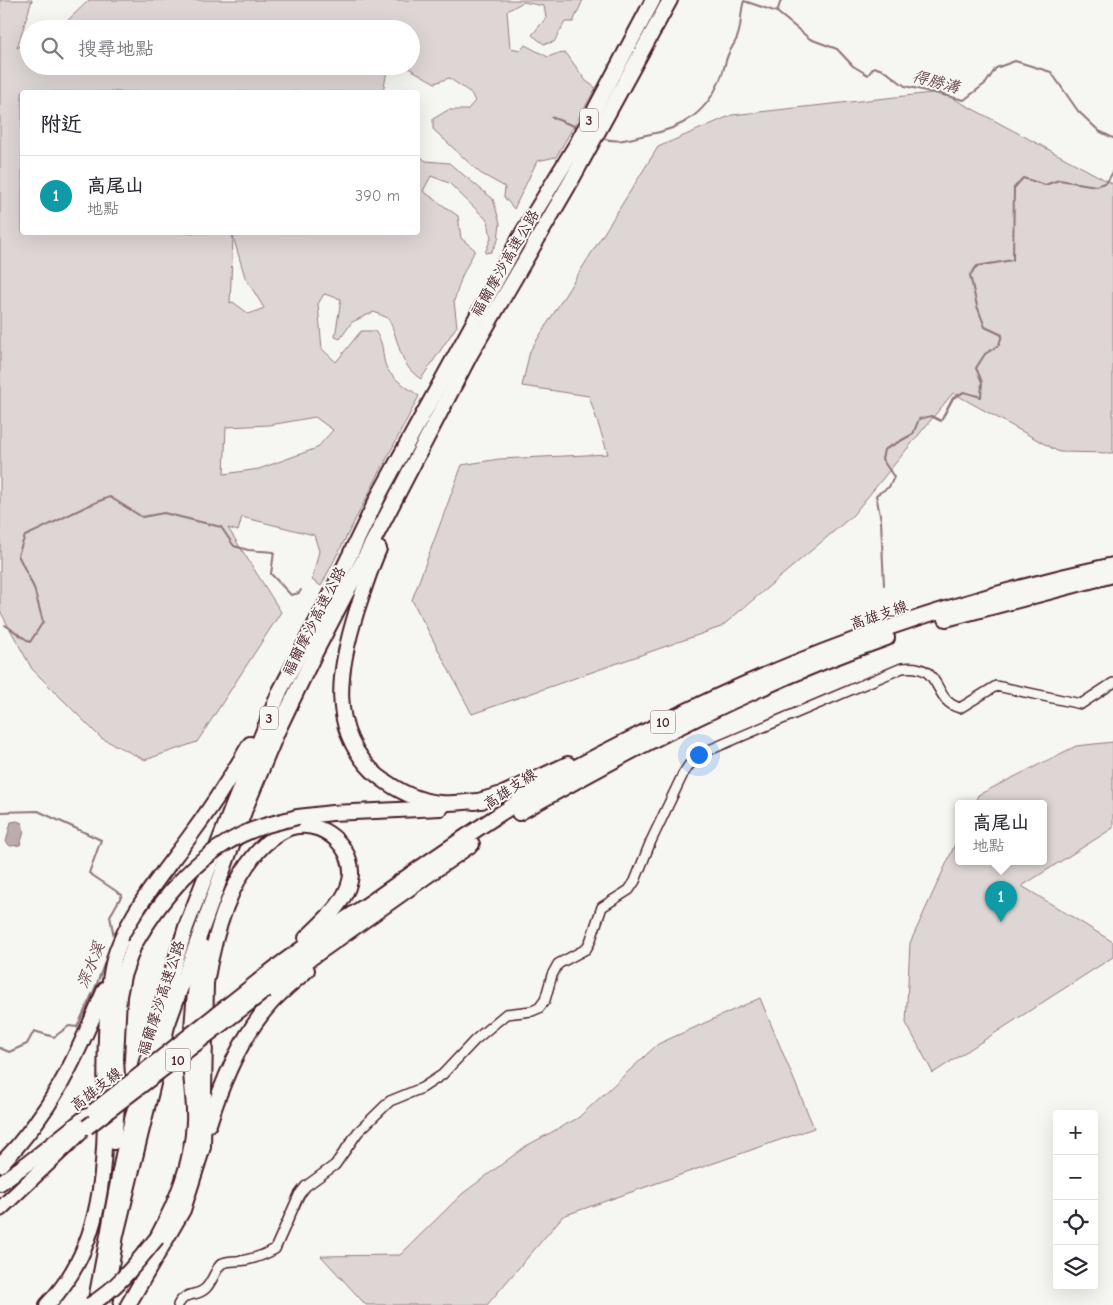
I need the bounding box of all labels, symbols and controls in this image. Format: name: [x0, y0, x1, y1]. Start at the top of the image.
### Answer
search box: [20, 20, 420, 75]
icon: search: [38, 34, 66, 62]
text: 搜尋地點: [78, 38, 154, 60]
water label: 得勝溝: [910, 67, 963, 97]
road number: 3: [580, 108, 598, 132]
text: 附近: [40, 112, 82, 136]
text: 高尾山: [87, 175, 144, 197]
text: 1: [53, 187, 59, 205]
text: 390 m: [355, 187, 400, 205]
text: 地點: [87, 200, 119, 218]
street label: 福爾摩沙高速公路: [467, 207, 543, 319]
street label: 福爾摩沙高速公路: [279, 563, 349, 679]
street label: 高雄支線: [848, 597, 910, 633]
road number: 3: [260, 706, 278, 730]
road number: 10: [650, 710, 676, 734]
your location: [686, 742, 712, 768]
street label: 高雄支線: [480, 765, 540, 813]
popup: [955, 800, 1047, 865]
text: 高尾山: [972, 812, 1030, 834]
text: 地點: [972, 837, 1005, 855]
pin: 1: [985, 881, 1017, 922]
street label: 福爾摩沙高速公路: [134, 938, 188, 1058]
water label: 深水溪: [74, 939, 109, 991]
road number: 10: [166, 1048, 190, 1072]
street label: 高雄支線: [67, 1063, 125, 1115]
map controls: [1053, 1110, 1098, 1290]
button: +: [1053, 1110, 1098, 1155]
button: −: [1053, 1155, 1098, 1200]
button: locate: [1053, 1200, 1098, 1245]
button: layers: [1053, 1245, 1098, 1290]

